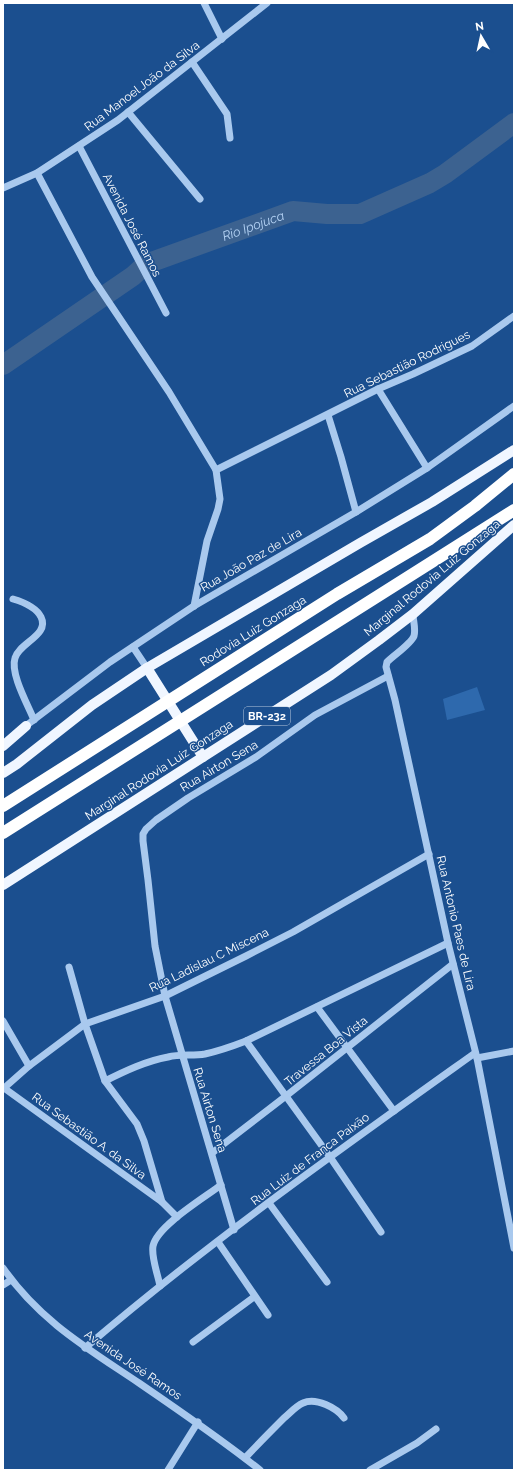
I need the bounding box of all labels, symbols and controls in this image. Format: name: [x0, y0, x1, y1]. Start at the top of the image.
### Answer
north arrow: [461, 16, 501, 56]
text: N: [474, 20, 485, 34]
street label: Rua Manoel João da Silva: [82, 38, 202, 134]
street label: Avenida José Ramos: [100, 171, 164, 279]
water label: Rio Ipojuca: [220, 207, 286, 243]
street label: Rua Sebastião Rodrigues: [342, 327, 472, 401]
street label: Marginal Rodovia Luiz Gonzaga: [361, 517, 503, 639]
street label: Rua João Paz de Lira: [198, 525, 304, 595]
street label: Rodovia Luiz Gonzaga: [197, 593, 309, 669]
road number: BR-232: [244, 707, 290, 725]
street label: Marginal Rodovia Luiz Gonzaga: [83, 717, 235, 823]
street label: Rua Airton Sena: [178, 737, 260, 795]
street label: Rua Antonio Paes de Lira: [434, 854, 478, 992]
street label: Rua Ladislau C Miscena: [147, 925, 271, 995]
street label: Travessa Boa Vista: [282, 1013, 370, 1089]
street label: Rua Airton Sena: [190, 1066, 230, 1154]
street label: Rua Sebastião A. da Silva: [29, 1090, 149, 1182]
street label: Rua Luiz de Franca Paixão: [248, 1110, 372, 1208]
street label: Avenida José Ramos: [82, 1327, 184, 1403]

